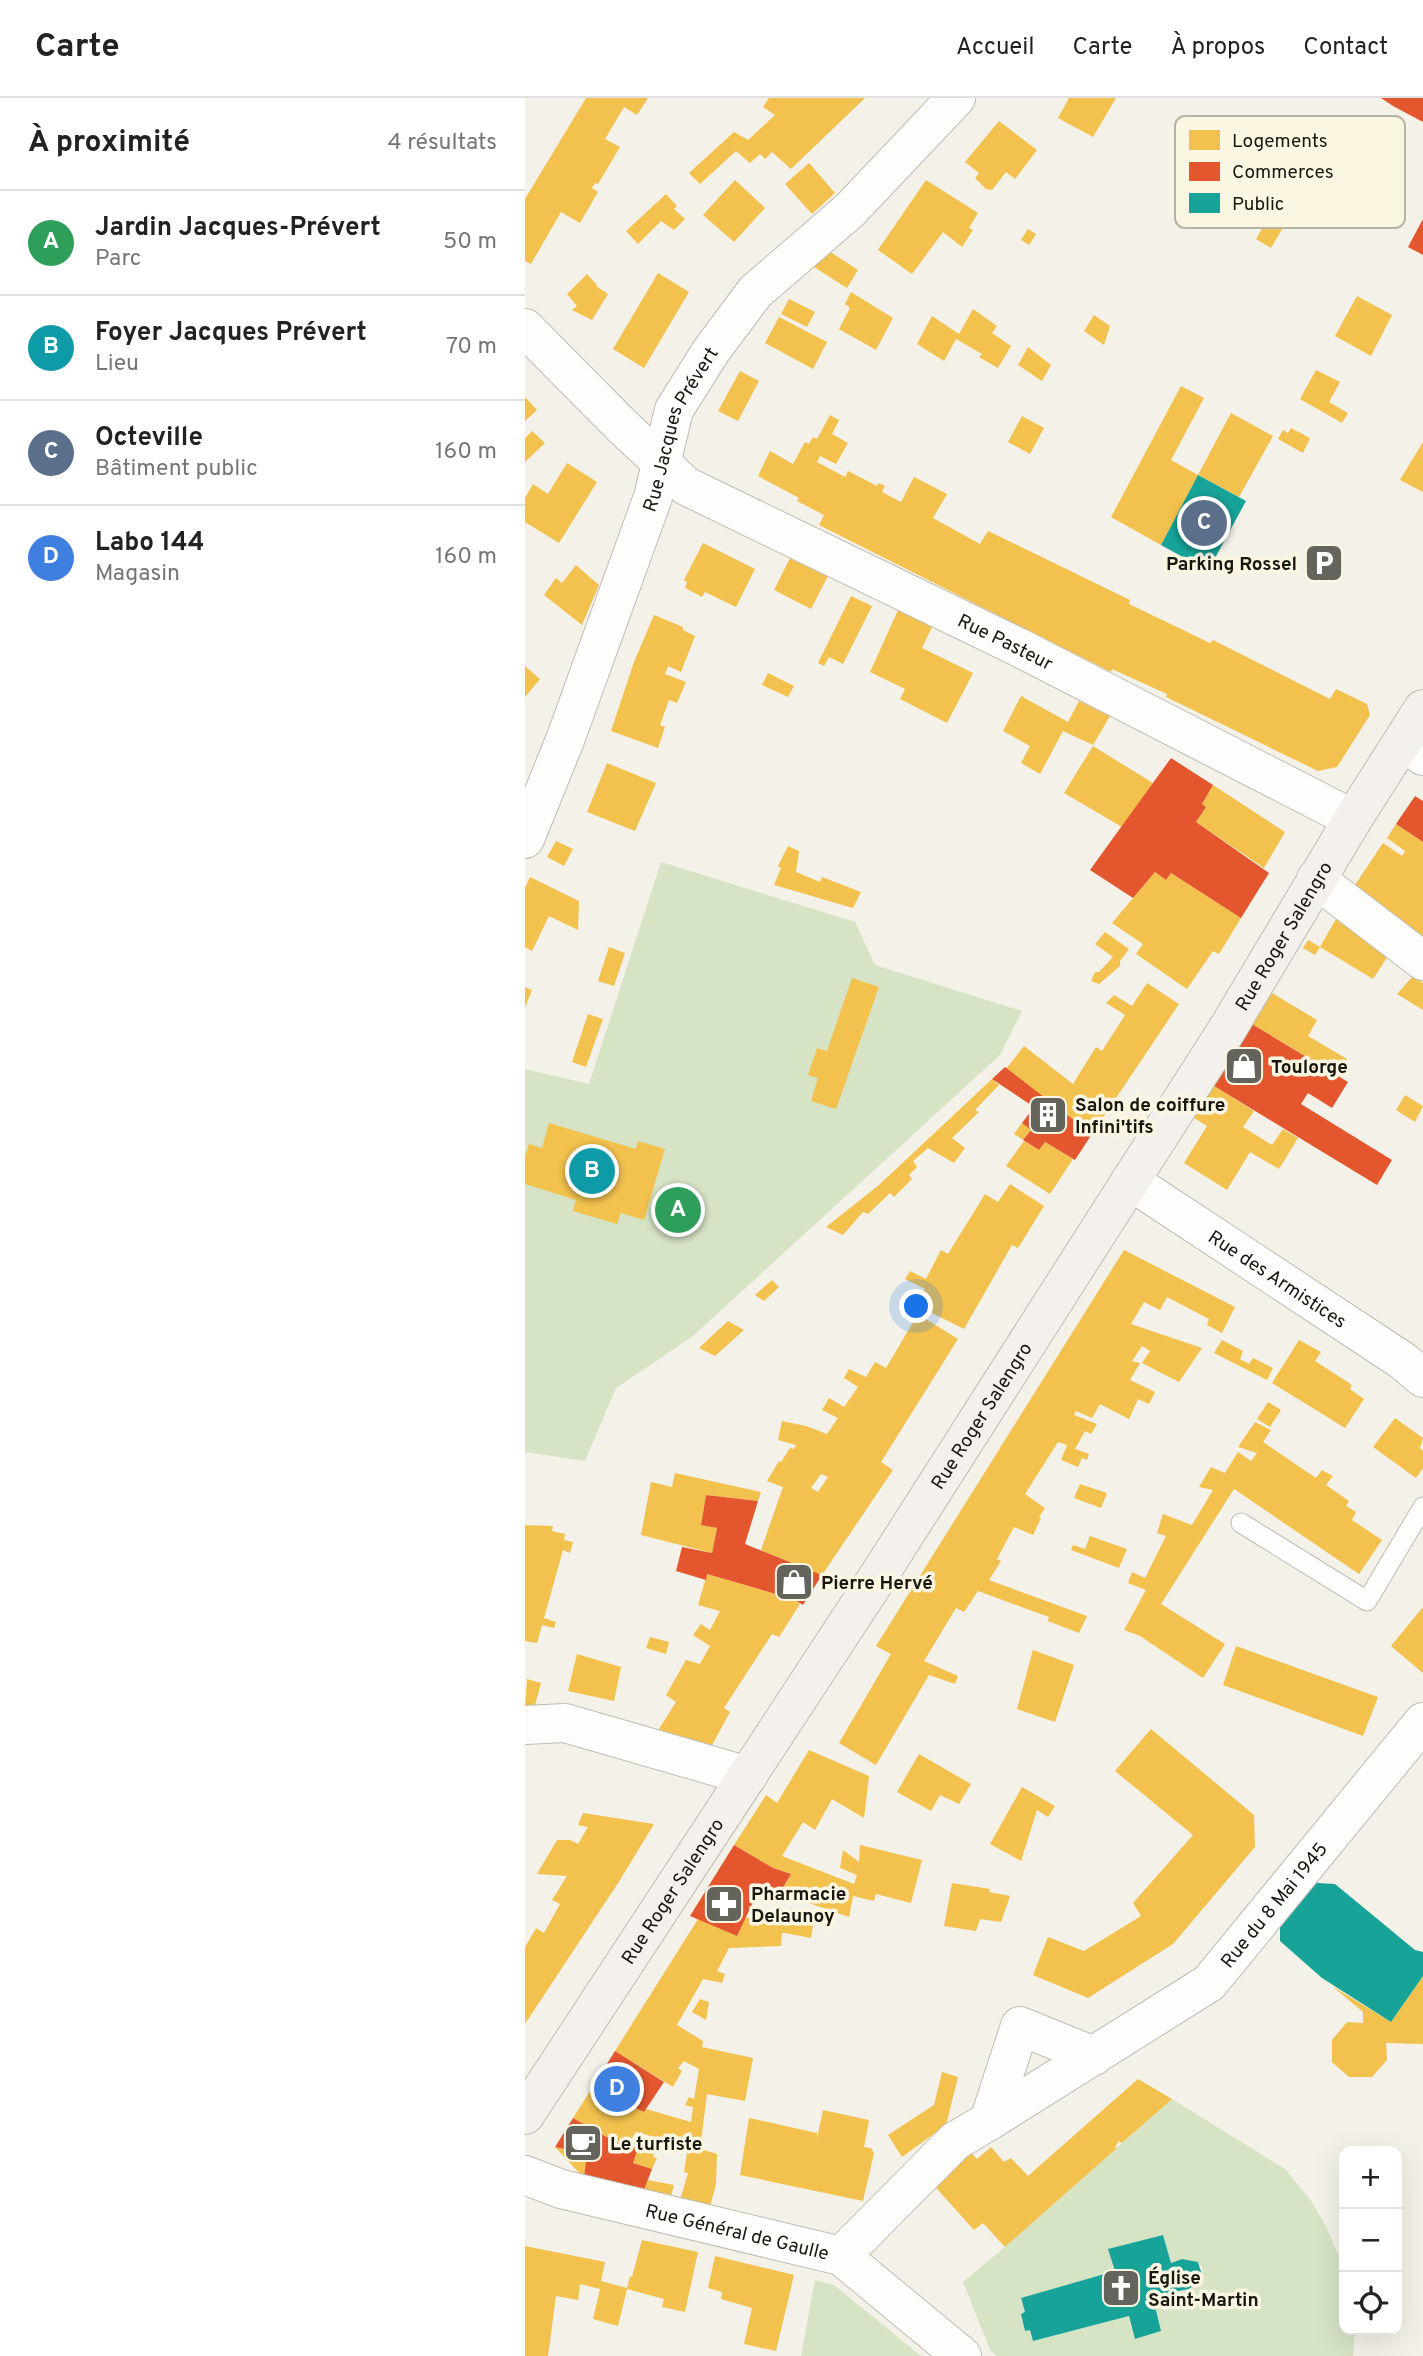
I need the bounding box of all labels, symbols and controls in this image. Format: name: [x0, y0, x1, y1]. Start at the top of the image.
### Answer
text: Carte: [35, 27, 120, 69]
text: Accueil: [956, 33, 1035, 63]
text: Carte: [1073, 33, 1132, 63]
text: À propos: [1170, 33, 1265, 63]
text: Contact: [1303, 33, 1388, 63]
legend: [1175, 116, 1405, 228]
text: À proximité: [28, 125, 190, 162]
text: 4 résultats: [388, 129, 497, 158]
text: Logements: [1232, 130, 1328, 154]
text: Commerces: [1232, 161, 1334, 185]
text: Public: [1232, 193, 1284, 217]
text: Jardin Jacques-Prévert: [95, 212, 381, 245]
text: A: [43, 228, 59, 257]
text: 50 m: [443, 228, 497, 257]
text: Parc: [95, 245, 141, 274]
text: Foyer Jacques Prévert: [95, 317, 367, 350]
text: B: [43, 333, 59, 362]
text: 70 m: [446, 333, 497, 362]
street label: Rue Jacques Prévert: [639, 343, 724, 516]
text: Lieu: [95, 350, 139, 379]
text: Octeville: [95, 422, 203, 455]
text: C: [44, 438, 58, 467]
text: 160 m: [435, 438, 497, 467]
text: Bâtiment public: [95, 455, 258, 484]
pin: C: [1181, 497, 1227, 549]
text: Labo 144: [95, 527, 204, 560]
parking icon: Parking Rossel: [1303, 542, 1345, 584]
text: D: [43, 543, 59, 572]
text: 160 m: [435, 543, 497, 572]
place label: Parking Rossel: [1166, 553, 1297, 577]
text: Magasin: [95, 560, 180, 589]
street label: Rue Pasteur: [953, 609, 1057, 677]
street label: Rue Roger Salengro: [1231, 858, 1339, 1016]
shop icon: Toulorge: [1223, 1045, 1265, 1087]
place label: Toulorge: [1271, 1056, 1348, 1080]
building icon: Salon de coiffure Infini'tifs: [1027, 1094, 1069, 1136]
place label: Salon de coiffure Infini'tifs: [1075, 1094, 1225, 1140]
pin: B: [569, 1145, 615, 1197]
pin: A: [655, 1184, 701, 1236]
street label: Rue des Armistices: [1203, 1226, 1351, 1334]
your location: [899, 1289, 933, 1323]
street label: Rue Roger Salengro: [927, 1338, 1038, 1495]
shop icon: Pierre Hervé: [773, 1561, 815, 1603]
place label: Pierre Hervé: [821, 1572, 933, 1596]
street label: Rue Roger Salengro: [617, 1814, 730, 1970]
street label: Rue du 8 Mai 1945: [1216, 1838, 1334, 1974]
pharmacy icon: Pharmacie Delaunoy: [703, 1883, 745, 1925]
place label: Pharmacie Delaunoy: [751, 1883, 846, 1929]
pin: D: [594, 2063, 640, 2115]
cafe icon: Le turfiste: [562, 2122, 604, 2164]
place label: Le turfiste: [610, 2133, 702, 2157]
map controls: [1339, 2146, 1402, 2335]
button: +: [1339, 2146, 1402, 2209]
street label: Rue Général de Gaulle: [643, 2200, 831, 2267]
button: −: [1339, 2209, 1402, 2272]
place label: Église Saint-Martin: [1148, 2266, 1259, 2313]
church icon: Église Saint-Martin: [1100, 2267, 1142, 2309]
button: locate: [1339, 2272, 1402, 2335]

